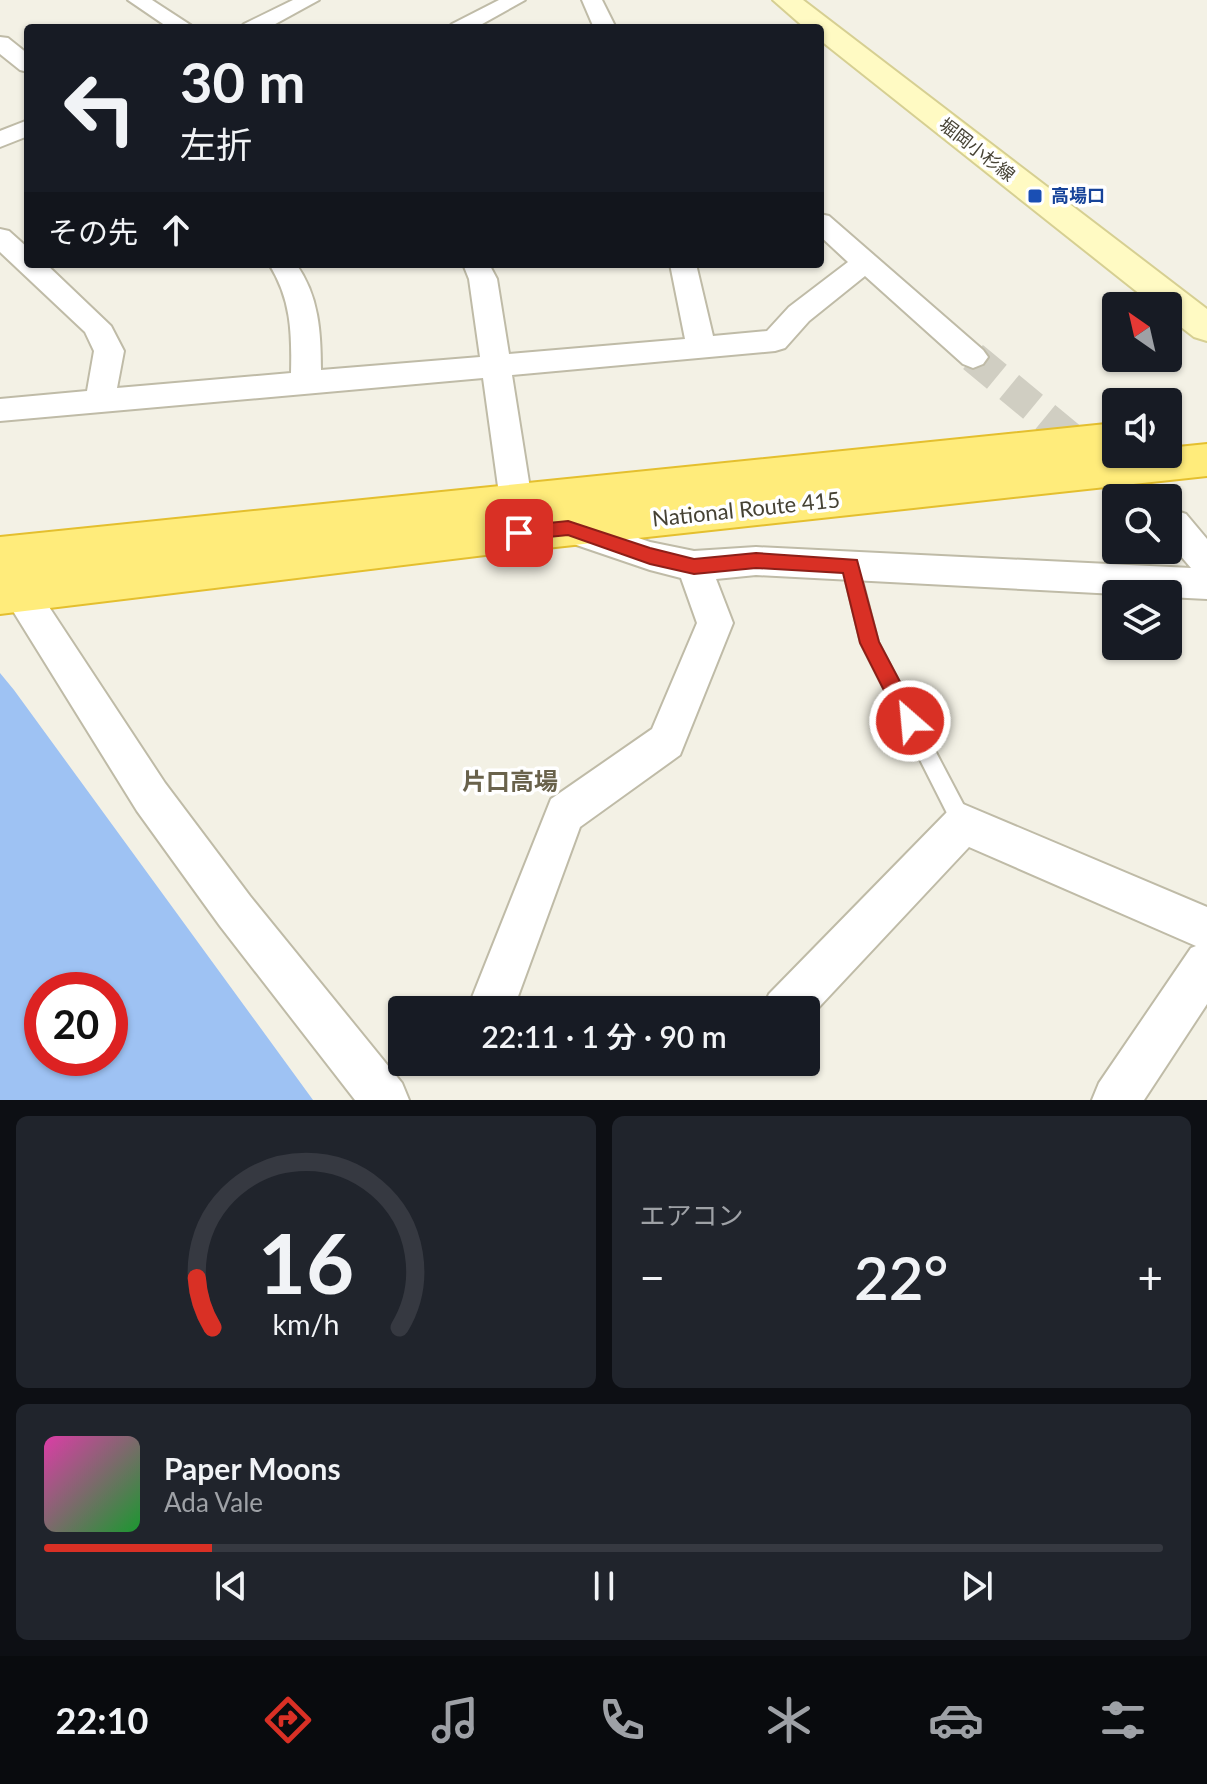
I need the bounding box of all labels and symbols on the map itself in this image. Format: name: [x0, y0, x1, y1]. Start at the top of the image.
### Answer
street label: 堀岡小杉線: [935, 113, 1020, 186]
place label: 高場口: [1051, 184, 1105, 206]
marker: 高場口: [1026, 187, 1044, 205]
north arrow: [1102, 292, 1182, 372]
street label: National Route 415: [651, 485, 841, 532]
pin: [485, 499, 553, 567]
position arrow: [868, 679, 952, 763]
district label: 片口高場: [462, 766, 558, 795]
speed limit sign: 20: [24, 972, 128, 1076]

